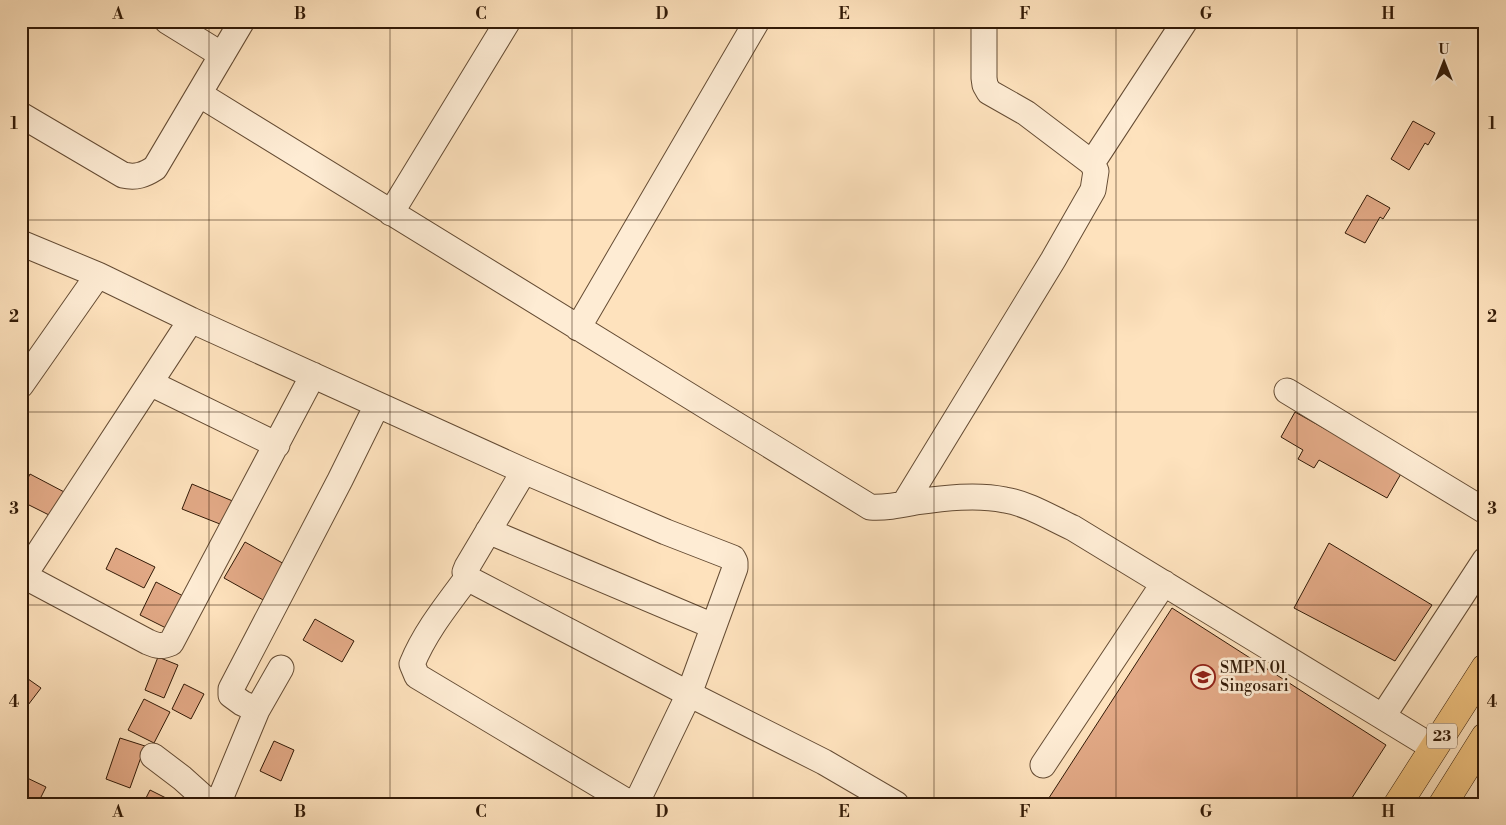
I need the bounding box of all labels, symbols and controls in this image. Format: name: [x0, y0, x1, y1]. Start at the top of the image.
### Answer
text: A: [111, 4, 124, 24]
text: B: [294, 4, 306, 24]
text: C: [475, 4, 487, 24]
text: D: [656, 4, 669, 24]
text: E: [838, 4, 850, 24]
text: F: [1019, 4, 1031, 24]
text: G: [1200, 4, 1213, 24]
text: H: [1381, 4, 1395, 24]
north arrow: [1418, 38, 1468, 88]
text: U: [1439, 41, 1450, 59]
text: 1: [10, 114, 18, 134]
text: 1: [1488, 114, 1496, 134]
text: 2: [9, 307, 19, 327]
text: 2: [1487, 307, 1497, 327]
text: 3: [9, 499, 19, 519]
text: 3: [1487, 499, 1497, 519]
place label: SMPN 01 Singosari: [1220, 658, 1289, 696]
school or university icon: SMPN 01 Singosari: [1190, 664, 1216, 690]
text: 4: [9, 692, 20, 712]
text: 4: [1487, 692, 1498, 712]
road number: 23: [1427, 724, 1457, 748]
text: A: [111, 802, 124, 822]
text: B: [294, 802, 306, 822]
text: C: [475, 802, 487, 822]
text: D: [656, 802, 669, 822]
text: E: [838, 802, 850, 822]
text: F: [1019, 802, 1031, 822]
text: G: [1200, 802, 1213, 822]
text: H: [1381, 802, 1395, 822]

